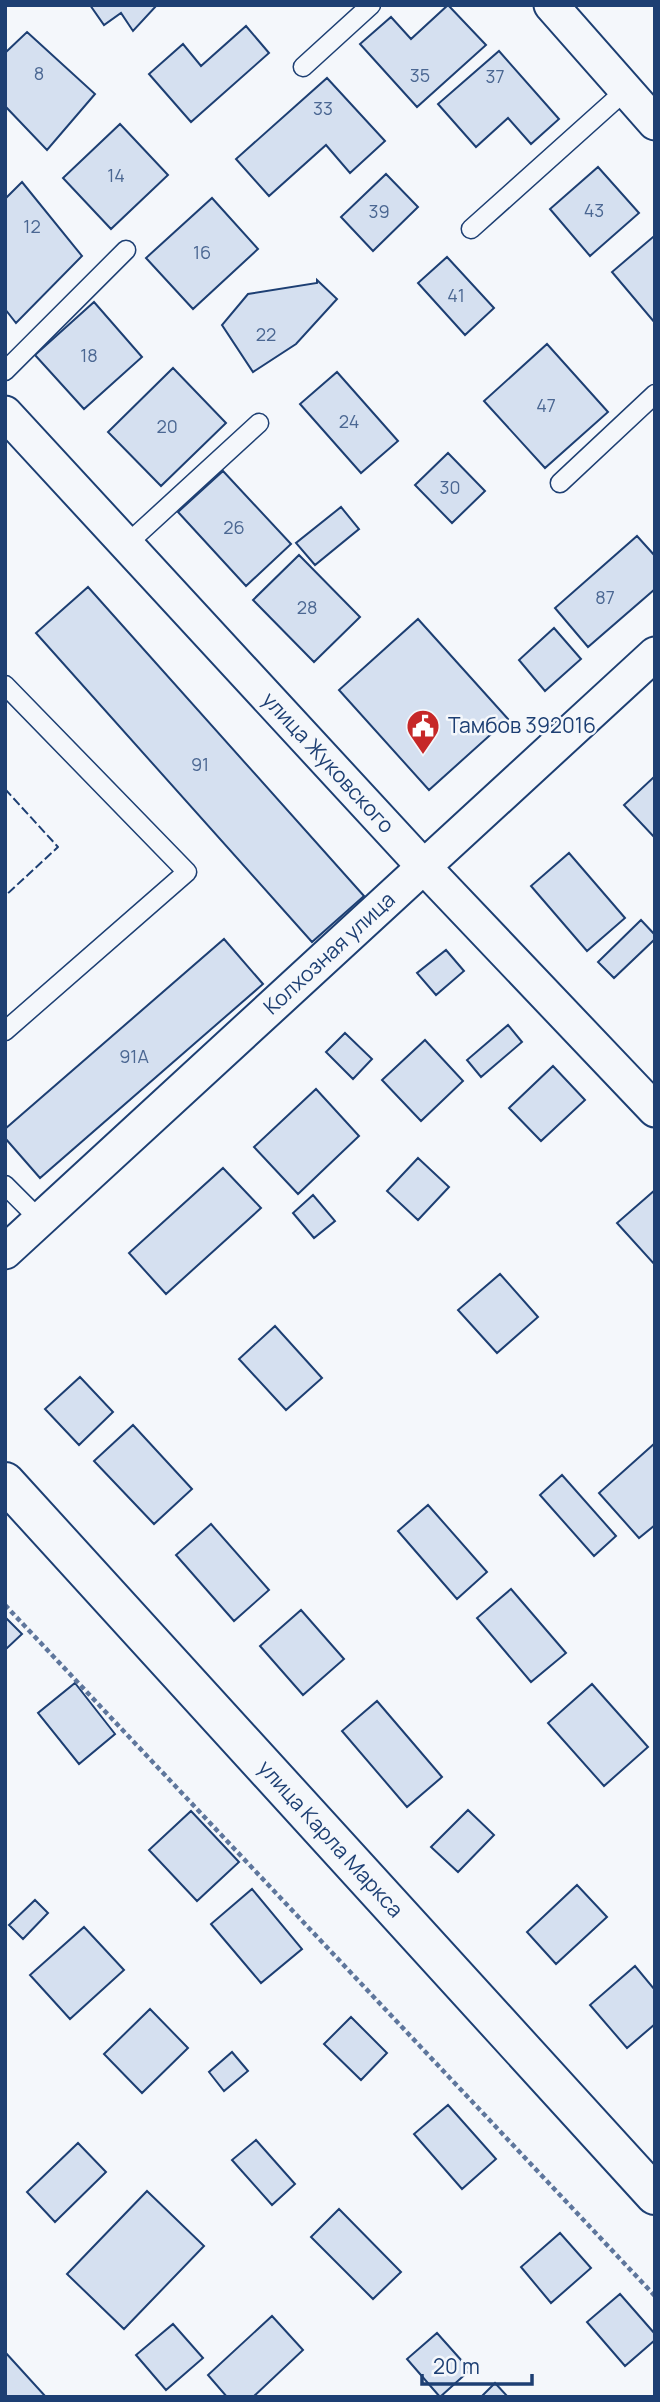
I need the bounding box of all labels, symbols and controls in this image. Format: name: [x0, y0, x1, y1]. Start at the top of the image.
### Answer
house number: 8: [34, 61, 44, 85]
house number: 35: [410, 63, 430, 87]
house number: 37: [486, 64, 505, 88]
house number: 33: [313, 96, 333, 120]
house number: 14: [107, 163, 125, 187]
house number: 43: [584, 198, 604, 222]
house number: 39: [368, 199, 390, 223]
house number: 12: [23, 214, 41, 238]
house number: 16: [193, 240, 211, 264]
house number: 41: [447, 283, 465, 307]
house number: 22: [256, 322, 276, 346]
house number: 18: [80, 343, 98, 367]
house number: 47: [536, 393, 556, 417]
house number: 24: [339, 409, 359, 433]
house number: 20: [156, 414, 178, 438]
house number: 30: [440, 475, 460, 499]
house number: 26: [223, 515, 245, 539]
house number: 87: [595, 585, 615, 609]
house number: 28: [297, 595, 317, 619]
street label: улица Жуковского: [256, 686, 401, 839]
public building icon: Тамбов 392016: [404, 707, 442, 756]
place label: Тамбов 392016: [448, 711, 596, 739]
house number: 91: [191, 752, 209, 776]
street label: Колхозная улица: [257, 885, 401, 1020]
house number: 91А: [119, 1044, 149, 1068]
street label: улица Карла Маркса: [252, 1754, 410, 1923]
scale bar: [422, 2342, 532, 2386]
text: 20 m: [433, 2352, 480, 2380]

